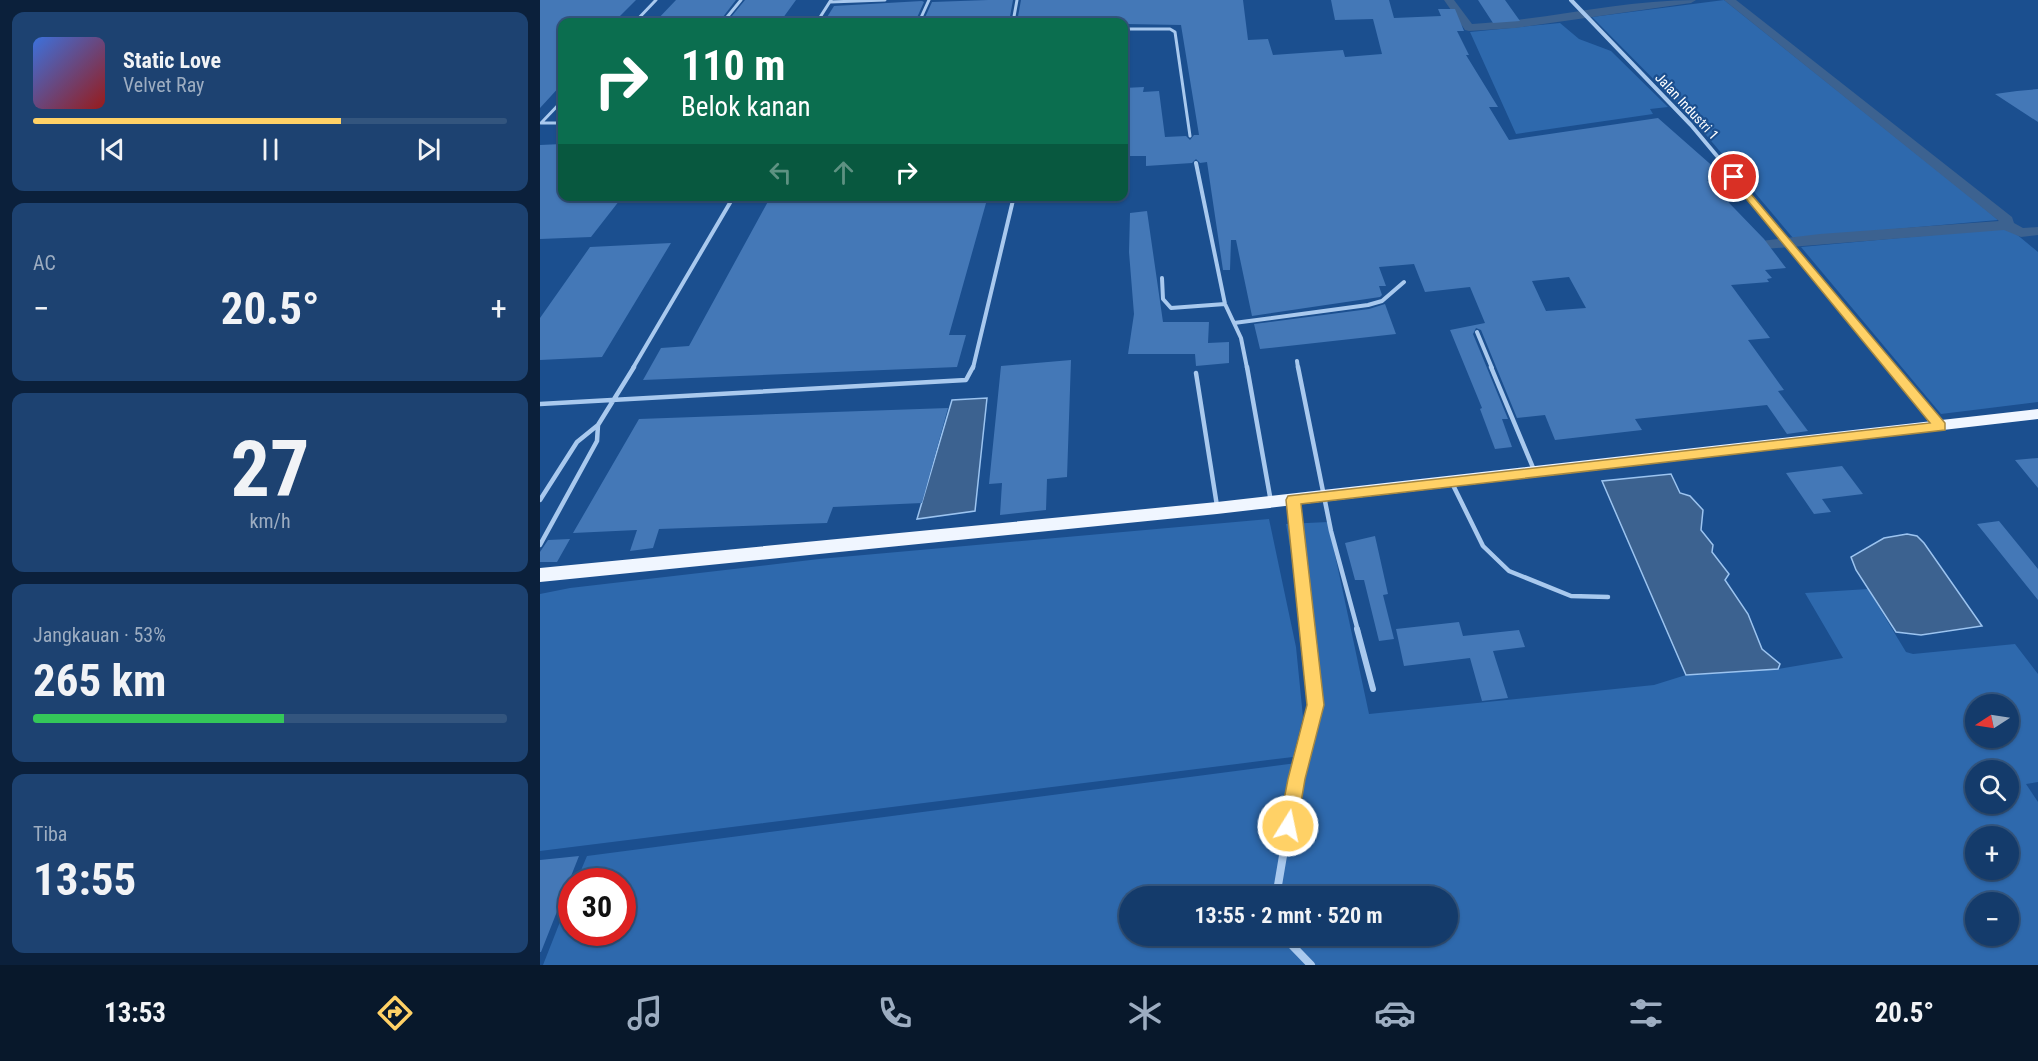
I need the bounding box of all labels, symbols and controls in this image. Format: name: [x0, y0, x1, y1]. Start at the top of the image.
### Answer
text: 110 m: [681, 41, 786, 90]
icon: right: [582, 42, 660, 120]
text: Static Love: [123, 48, 221, 73]
street label: Jalan Industri 1: [1652, 69, 1722, 143]
text: Velvet Ray: [123, 73, 204, 97]
text: Belok kanan: [681, 91, 811, 123]
icon: previous: [96, 133, 129, 166]
icon: pause: [254, 133, 287, 166]
icon: next: [412, 133, 445, 166]
pin: [1708, 151, 1759, 202]
icon: left: [764, 156, 797, 189]
icon: ahead: [827, 156, 860, 189]
icon: right: [890, 156, 923, 189]
icon: arrive: [1717, 160, 1750, 193]
text: AC: [33, 251, 56, 275]
text: 20.5°: [221, 282, 319, 335]
text: −: [33, 289, 50, 328]
text: +: [491, 289, 507, 328]
text: 27: [231, 424, 309, 515]
text: km/h: [249, 509, 291, 533]
text: Jangkauan · 53%: [33, 623, 166, 647]
text: 265 km: [33, 654, 166, 707]
north arrow: [1965, 694, 2019, 748]
map controls: [1965, 694, 2019, 946]
button: search: [1965, 760, 2019, 814]
position arrow: [1256, 794, 1320, 858]
text: Tiba: [33, 822, 67, 846]
button: +: [1965, 826, 2019, 880]
text: 13:55: [33, 853, 136, 906]
speed limit sign: 30: [558, 868, 636, 946]
button: −: [1965, 892, 2019, 946]
text: 13:55 · 2 mnt · 520 m: [1194, 903, 1383, 928]
icon: directions: [374, 992, 416, 1034]
icon: music: [624, 992, 666, 1034]
icon: phone: [874, 992, 916, 1034]
icon: climate: [1124, 992, 1166, 1034]
icon: car: [1374, 992, 1416, 1034]
icon: filters: [1625, 992, 1667, 1034]
text: 13:53: [104, 997, 166, 1029]
text: 20.5°: [1875, 997, 1934, 1029]

